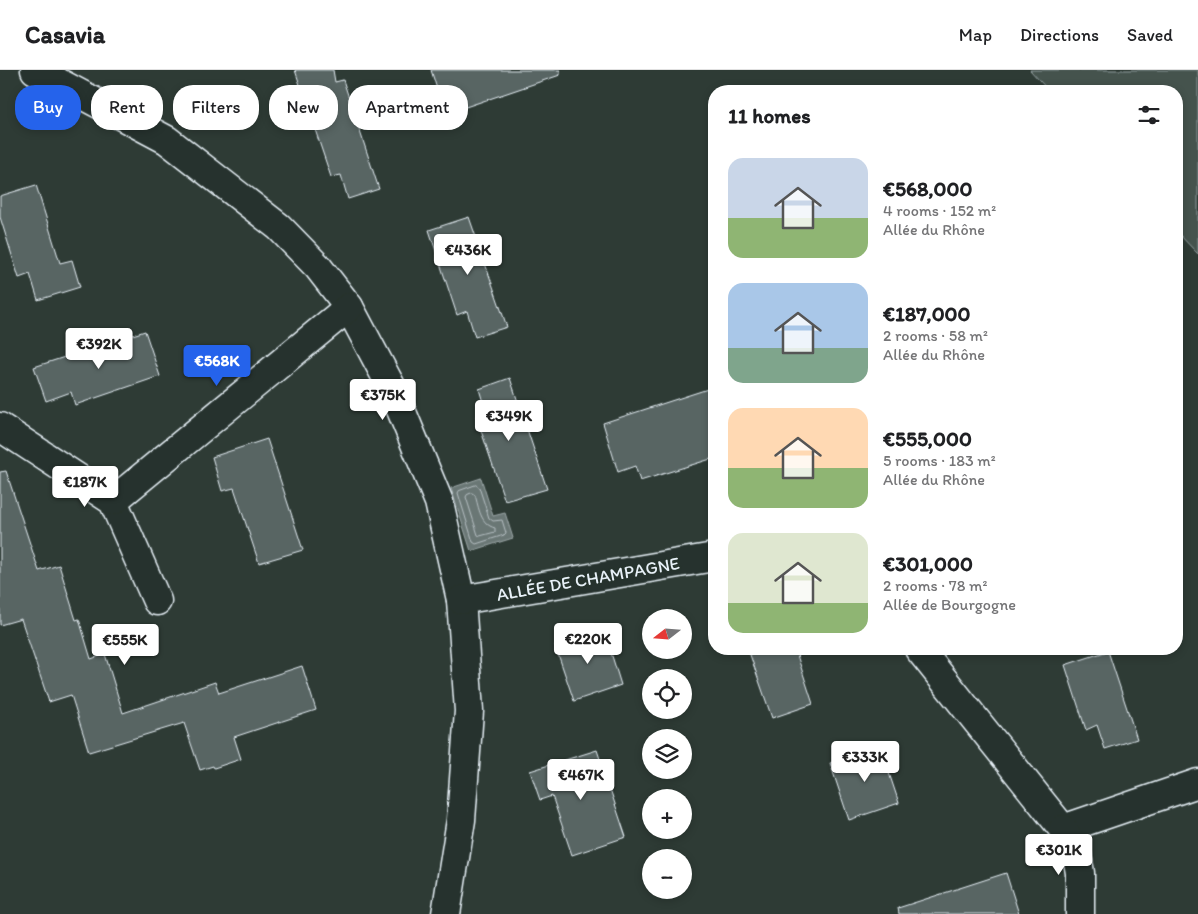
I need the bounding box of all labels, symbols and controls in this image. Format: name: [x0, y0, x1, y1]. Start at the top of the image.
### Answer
text: Casavia: [25, 20, 105, 49]
text: Map: [959, 24, 992, 46]
text: Directions: [1020, 24, 1099, 46]
text: Saved: [1127, 24, 1173, 46]
chip: Buy: [15, 85, 81, 130]
chip: Rent: [91, 85, 163, 130]
chip: Filters: [173, 85, 259, 130]
chip: New: [269, 85, 338, 130]
chip: Apartment: [348, 85, 468, 130]
icon: filters: [1135, 101, 1163, 129]
text: 11 homes: [728, 103, 811, 128]
text: €568,000: [883, 176, 972, 201]
icon: home: [768, 178, 828, 238]
text: 4 rooms · 152 m²: [883, 201, 996, 220]
text: Allée du Rhône: [883, 220, 985, 239]
pin: €436K: [433, 234, 503, 276]
text: €436K: [445, 240, 491, 259]
text: €187,000: [883, 301, 970, 326]
icon: home: [768, 303, 828, 363]
text: 2 rooms · 58 m²: [883, 326, 988, 345]
pin: €392K: [64, 328, 134, 370]
text: €392K: [77, 334, 121, 353]
pin: €568K: [182, 344, 252, 387]
text: Allée du Rhône: [883, 345, 985, 364]
text: €568K: [195, 351, 240, 370]
pin: €375K: [348, 378, 418, 421]
text: €375K: [361, 385, 405, 404]
pin: €349K: [474, 400, 544, 442]
text: €349K: [486, 406, 532, 425]
text: €555,000: [883, 426, 972, 451]
icon: home: [768, 428, 828, 488]
text: 5 rooms · 183 m²: [883, 451, 996, 470]
pin: €187K: [50, 466, 120, 508]
text: Allée du Rhône: [883, 470, 985, 489]
text: €187K: [63, 472, 107, 491]
text: €301,000: [883, 551, 973, 576]
street label: ALLÉE DE CHAMPAGNE: [495, 552, 681, 606]
icon: home: [768, 553, 828, 613]
text: 2 rooms · 78 m²: [883, 576, 988, 595]
text: Allée de Bourgogne: [883, 595, 1016, 614]
north arrow: [642, 609, 692, 659]
map controls: [642, 609, 692, 899]
pin: €220K: [553, 622, 623, 665]
pin: €555K: [90, 624, 160, 666]
text: €220K: [565, 629, 611, 648]
text: €555K: [103, 630, 147, 649]
button: locate: [642, 669, 692, 719]
button: layers: [642, 729, 692, 779]
pin: €333K: [830, 740, 900, 783]
text: €333K: [842, 747, 888, 766]
pin: €467K: [546, 758, 616, 801]
text: €467K: [558, 765, 604, 784]
button: +: [642, 789, 692, 839]
pin: €301K: [1024, 834, 1094, 876]
text: €301K: [1036, 840, 1082, 859]
button: −: [642, 849, 692, 899]

